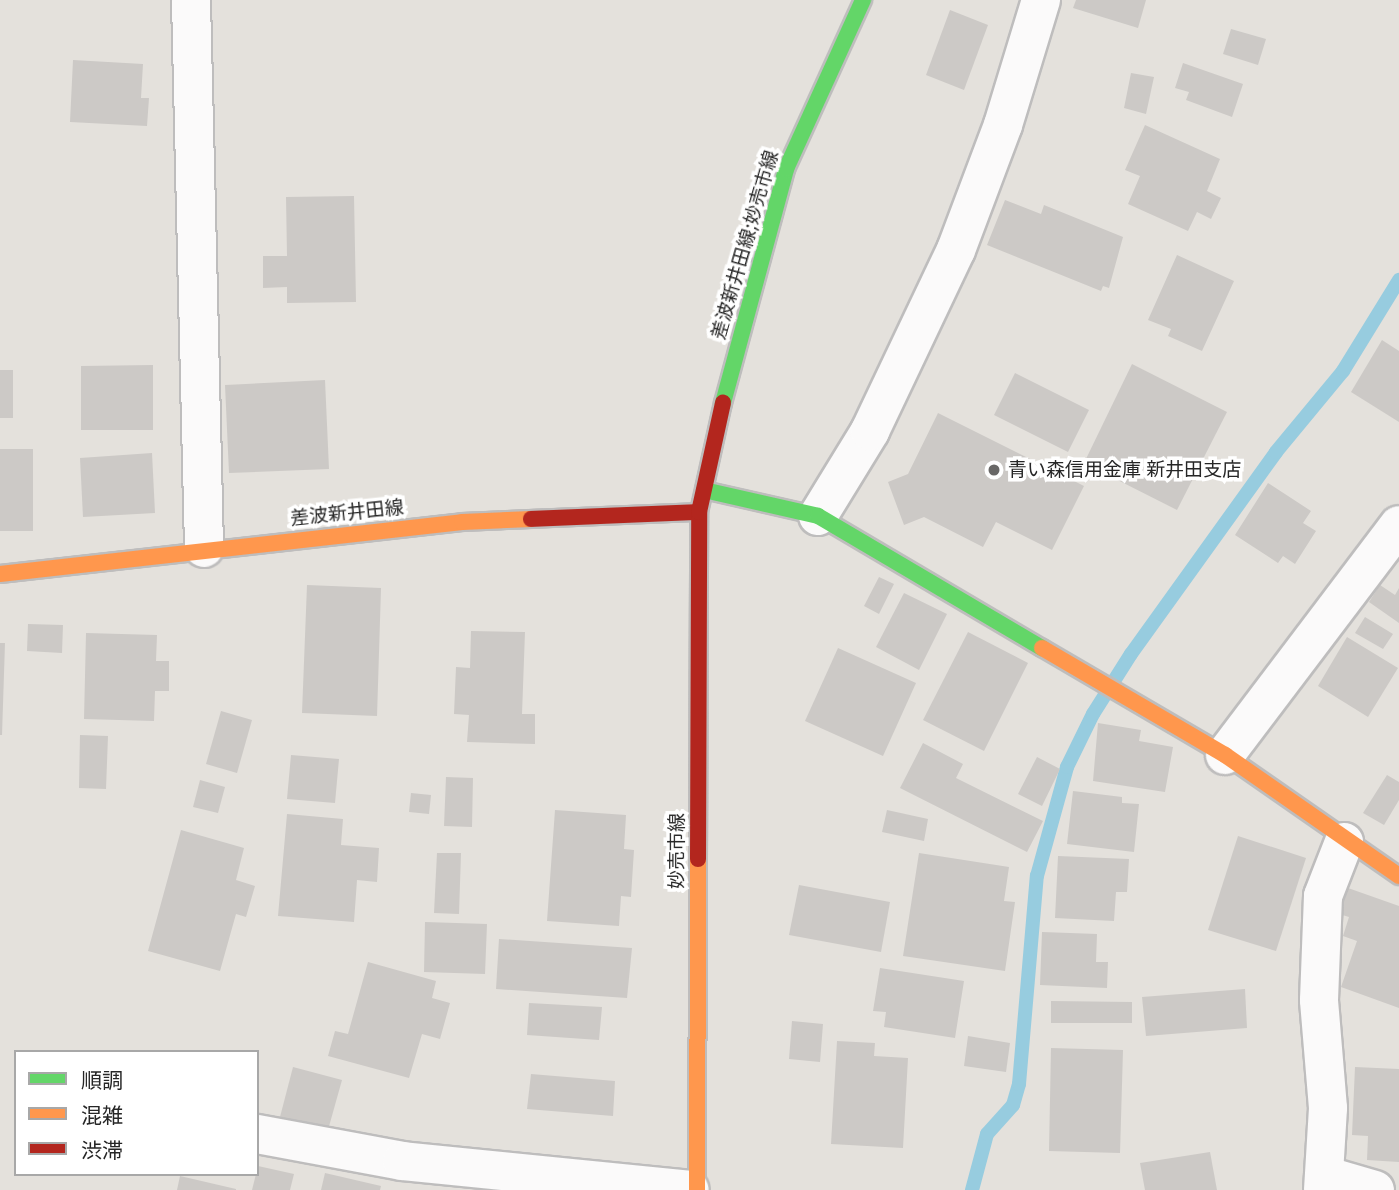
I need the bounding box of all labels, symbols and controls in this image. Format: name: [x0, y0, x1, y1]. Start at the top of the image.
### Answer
street label: 差波新井田線;妙売市線: [707, 148, 783, 342]
place label: 青い森信用金庫 新井田支店: [1008, 459, 1241, 481]
marker: 青い森信用金庫 新井田支店: [986, 462, 1002, 478]
street label: 差波新井田線: [289, 496, 405, 530]
street label: 妙売市線: [666, 813, 688, 889]
legend: [14, 1050, 259, 1176]
text: 順調: [81, 1068, 123, 1093]
text: 混雑: [81, 1103, 123, 1128]
text: 渋滞: [81, 1138, 123, 1163]

